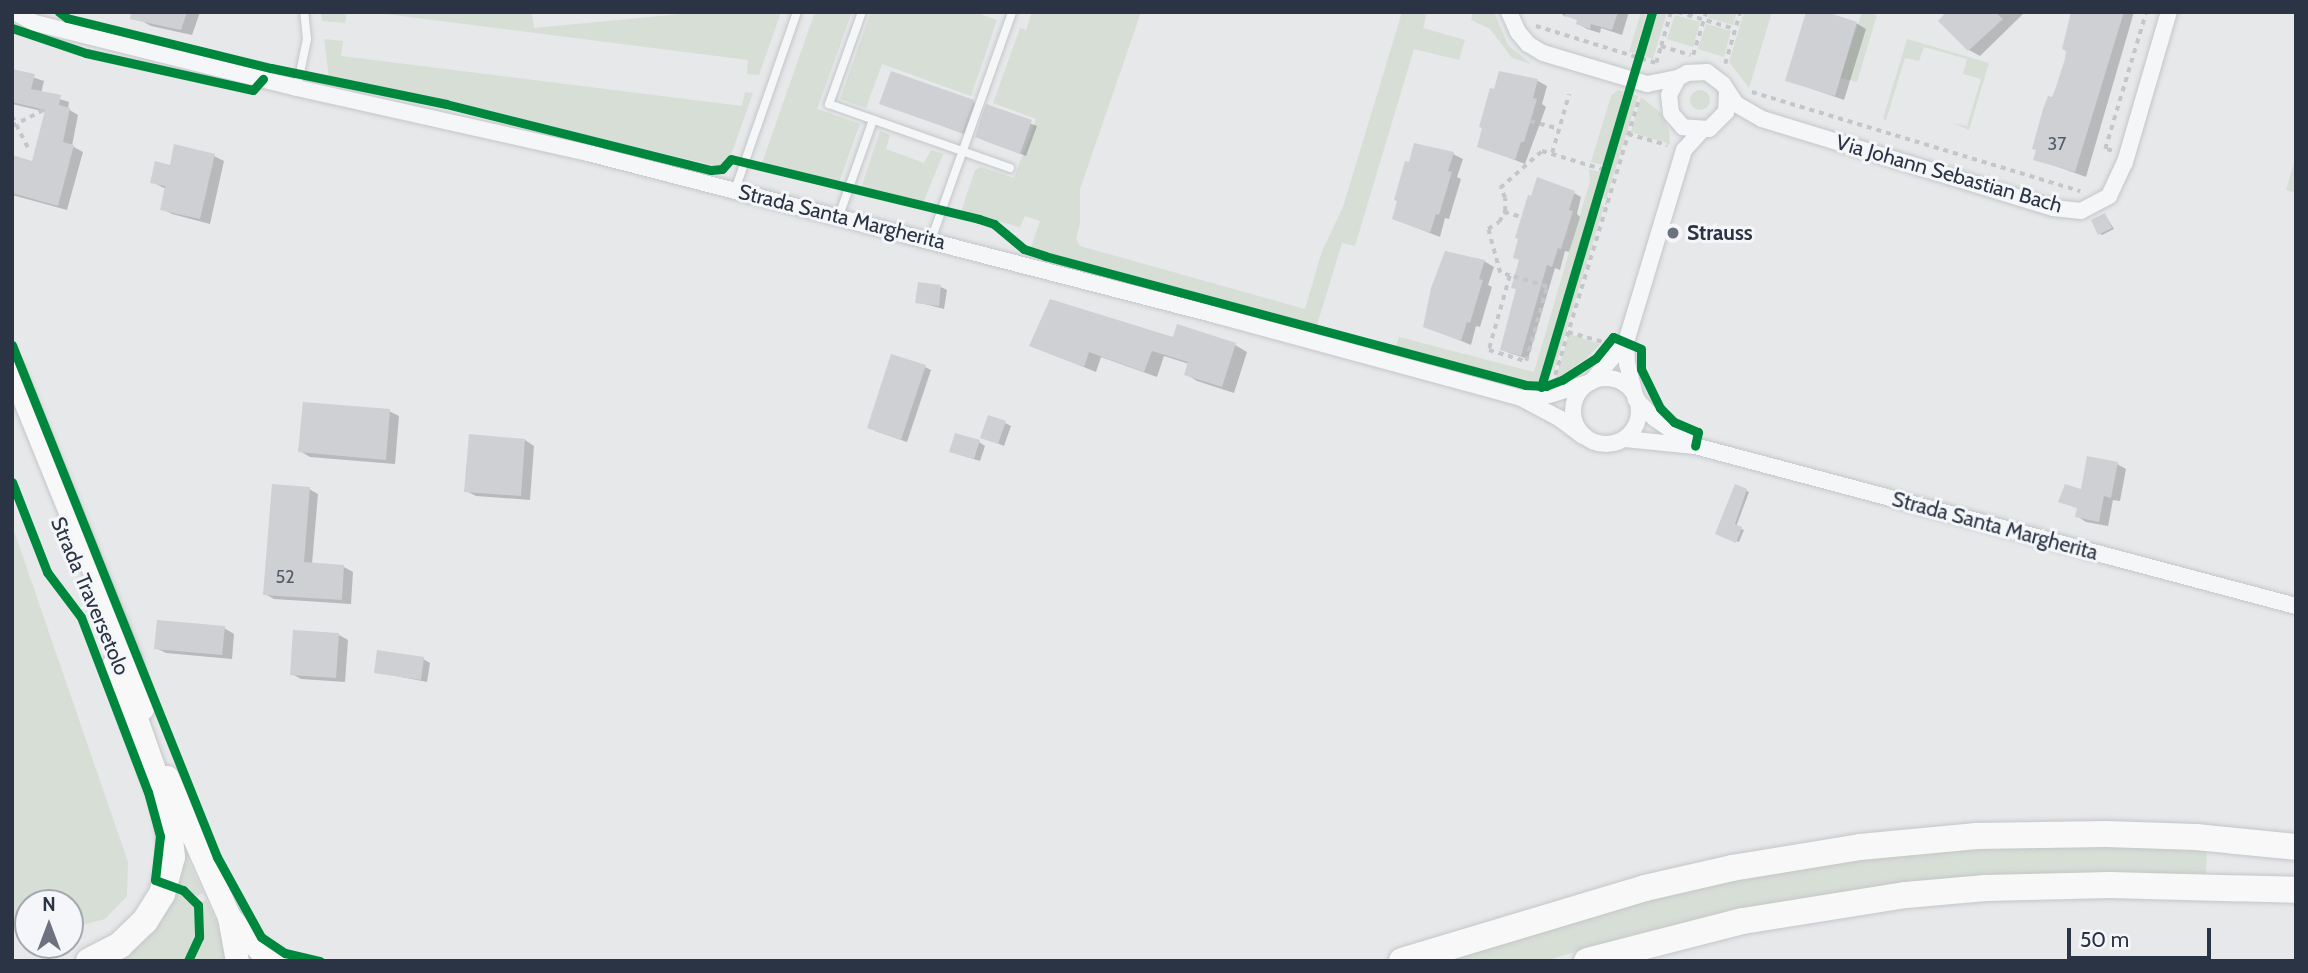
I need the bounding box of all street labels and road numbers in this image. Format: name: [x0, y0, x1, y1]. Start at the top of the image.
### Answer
street label: Via Johann Sebastian Bach: [1833, 130, 2065, 218]
street label: Strada Santa Margherita: [736, 179, 948, 255]
street label: Strada Santa Margherita: [1889, 486, 2101, 566]
street label: Strada Traversetolo: [45, 513, 135, 679]

